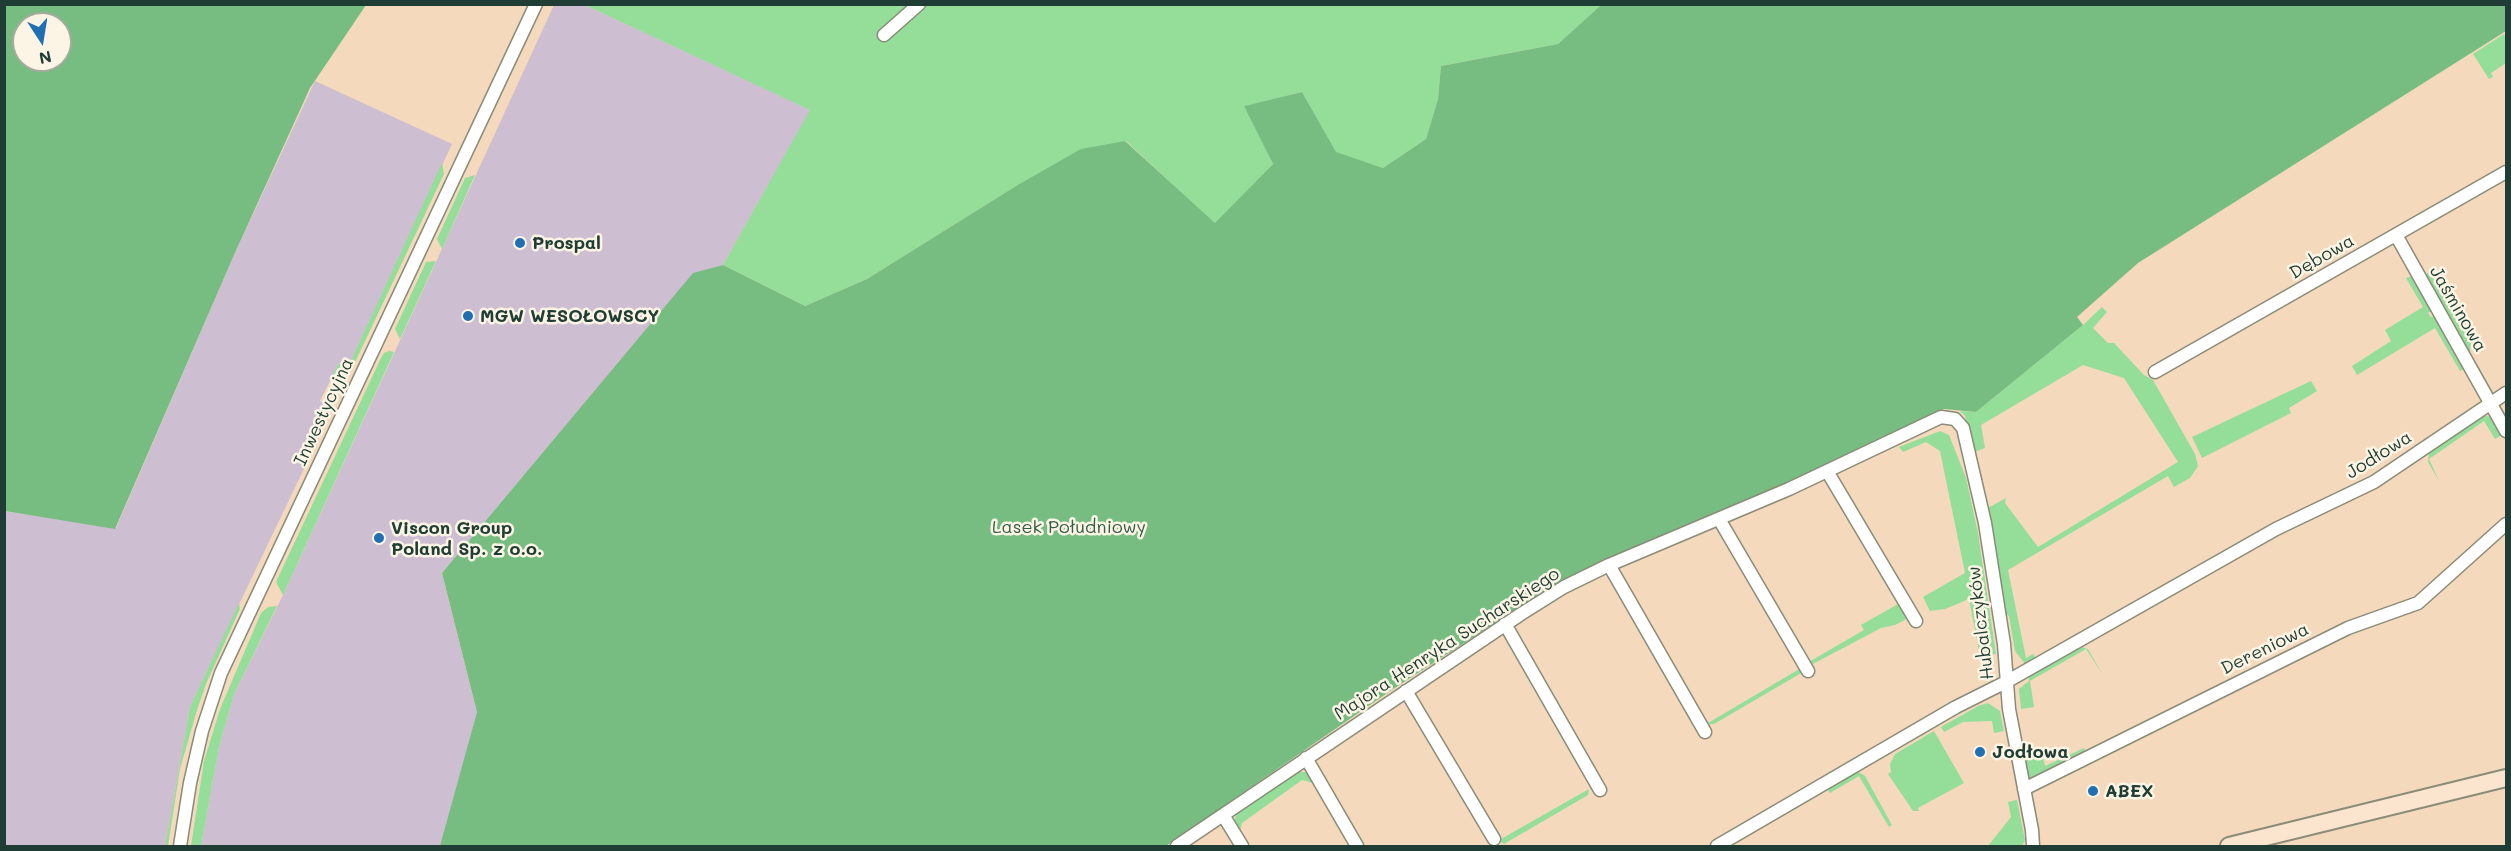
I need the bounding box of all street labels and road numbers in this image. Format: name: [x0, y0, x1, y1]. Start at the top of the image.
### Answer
street label: Dębowa: [2286, 230, 2358, 284]
street label: Jaśminowa: [2425, 262, 2491, 356]
street label: Inwestycyjna: [290, 355, 358, 469]
street label: Jodłowa: [2342, 426, 2416, 484]
street label: Majora Henryka Sucharskiego: [1330, 563, 1564, 725]
street label: Hubalczyków: [1963, 565, 1999, 681]
street label: Dereniowa: [2218, 618, 2312, 680]

